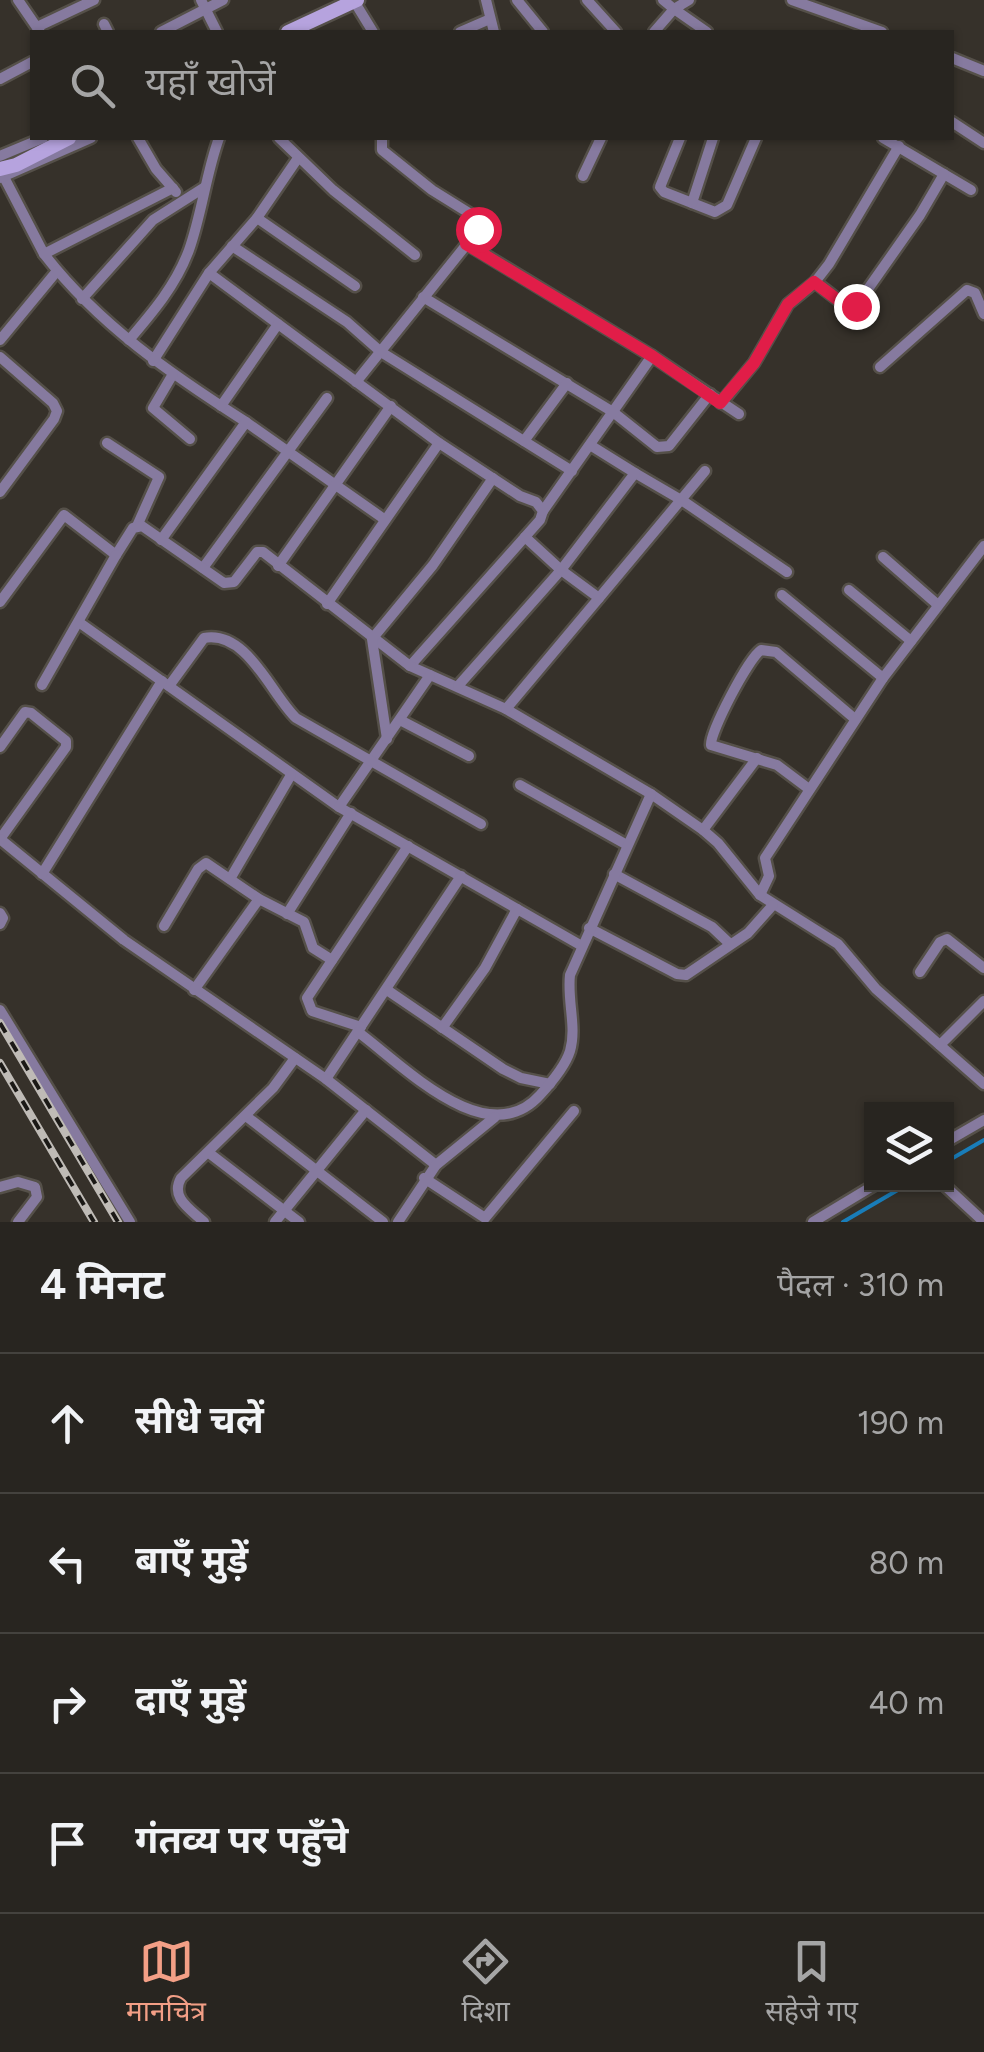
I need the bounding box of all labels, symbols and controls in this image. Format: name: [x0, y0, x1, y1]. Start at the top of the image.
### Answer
search box: [30, 30, 954, 140]
icon: search: [65, 58, 120, 113]
text: यहाँ खोजें: [145, 59, 276, 105]
route start: [456, 207, 502, 253]
route end: [834, 284, 880, 330]
map controls: [864, 1102, 954, 1192]
button: layers: [864, 1102, 954, 1192]
text: 4 मिनट: [40, 1259, 165, 1310]
text: पैदल · 310 m: [777, 1266, 944, 1304]
icon: ahead: [40, 1396, 95, 1451]
text: सीधे चलें: [135, 1397, 264, 1443]
text: 190 m: [857, 1404, 944, 1442]
icon: left: [40, 1536, 95, 1591]
text: बाएँ मुड़ें: [135, 1537, 248, 1583]
text: 80 m: [869, 1544, 944, 1582]
icon: right: [40, 1676, 95, 1731]
text: दाएँ मुड़ें: [135, 1677, 246, 1723]
text: 40 m: [868, 1684, 944, 1722]
icon: arrive: [40, 1816, 95, 1871]
text: गंतव्य पर पहुँचे: [135, 1817, 348, 1863]
tab: मानचित्र: [126, 1934, 206, 2032]
tab: दिशा: [458, 1934, 513, 2032]
tab: सहेजे गए: [765, 1934, 858, 2032]

